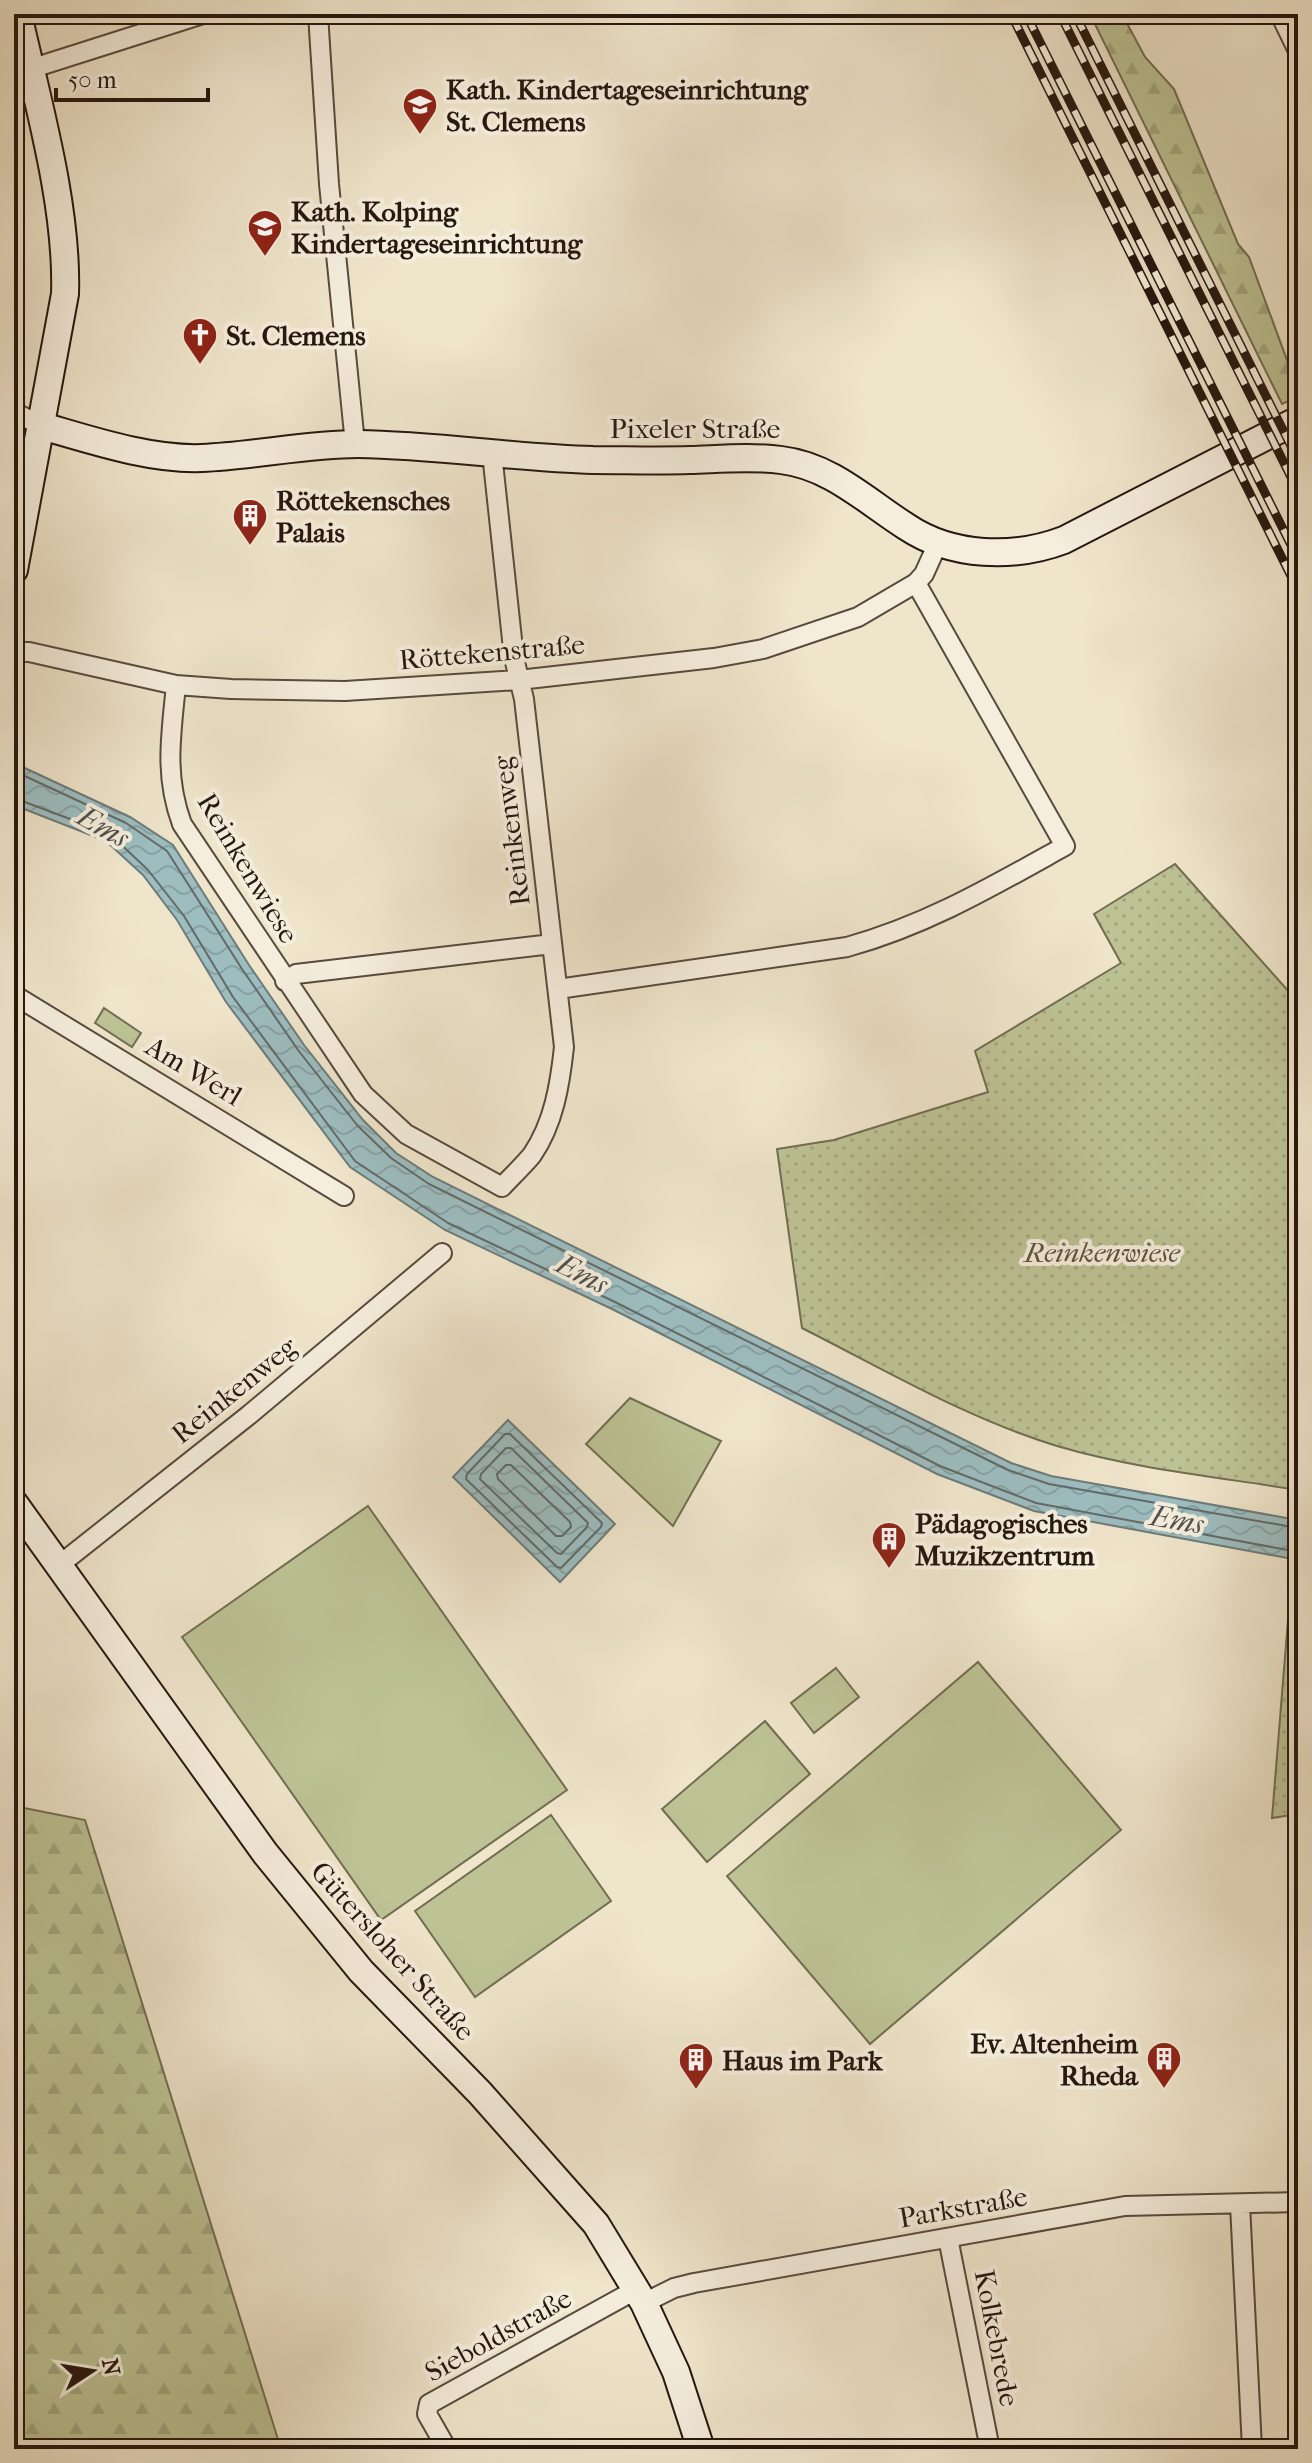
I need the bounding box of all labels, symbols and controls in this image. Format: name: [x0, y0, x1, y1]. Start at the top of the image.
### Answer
scale bar: [56, 52, 208, 102]
text: 50 m: [68, 66, 117, 94]
place label: Kath. Kindertageseinrichtung St. Clemens: [446, 73, 809, 138]
school or university icon: Kath. Kindertageseinrichtung St. Clemens: [401, 86, 439, 136]
place label: Kath. Kolping Kindertageseinrichtung: [291, 195, 583, 260]
school or university icon: Kath. Kolping Kindertageseinrichtung: [246, 208, 284, 258]
church icon: St. Clemens: [181, 316, 219, 366]
place label: St. Clemens: [226, 319, 366, 352]
street label: Pixeler Straße: [610, 412, 781, 445]
place label: Röttekensches Palais: [276, 484, 450, 549]
building icon: Röttekensches Palais: [231, 497, 269, 547]
street label: Röttekenstraße: [398, 627, 586, 677]
street label: Reinkenweg: [485, 753, 537, 908]
street label: Reinkenwiese: [190, 787, 306, 949]
water label: Ems: [69, 798, 136, 856]
street label: Am Werl: [139, 1029, 248, 1113]
park label: Reinkenwiese: [1022, 1236, 1181, 1269]
water label: Ems: [548, 1245, 614, 1302]
street label: Reinkenweg: [165, 1329, 304, 1450]
water label: Ems: [1146, 1498, 1207, 1542]
place label: Pädagogisches Muzikzentrum: [915, 1507, 1095, 1572]
building icon: Pädagogisches Muzikzentrum: [870, 1520, 908, 1570]
street label: Gütersloher Straße: [304, 1855, 482, 2047]
place label: Ev. Altenheim Rheda: [970, 2027, 1139, 2092]
building icon: Ev. Altenheim Rheda: [1145, 2040, 1183, 2090]
building icon: Haus im Park: [677, 2041, 715, 2091]
place label: Haus im Park: [722, 2044, 884, 2077]
street label: Parkstraße: [896, 2179, 1030, 2235]
street label: Kolkebrede: [968, 2267, 1026, 2409]
street label: Sieboldstraße: [419, 2281, 577, 2389]
north arrow: [52, 2331, 132, 2411]
text: N: [96, 2356, 125, 2378]

